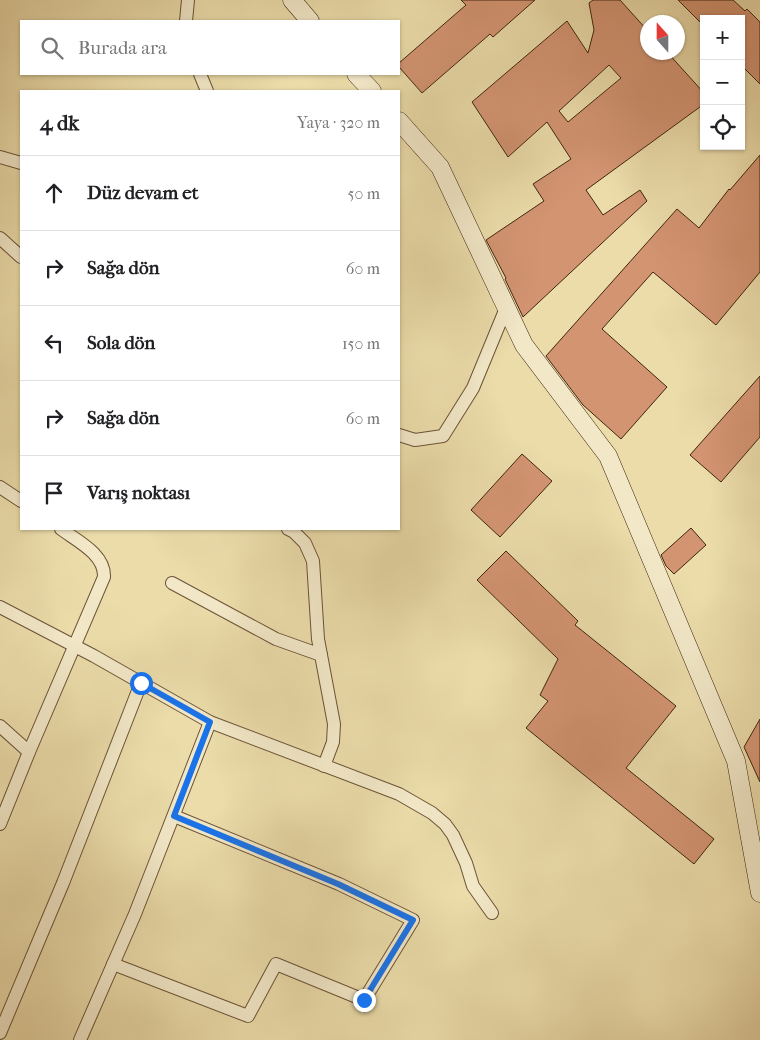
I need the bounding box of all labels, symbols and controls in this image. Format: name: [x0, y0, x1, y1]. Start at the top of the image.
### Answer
north arrow: [640, 15, 685, 60]
map controls: [700, 15, 745, 150]
button: +: [700, 15, 745, 60]
search box: [20, 20, 400, 75]
icon: search: [38, 34, 66, 62]
text: Burada ara: [78, 37, 167, 59]
button: −: [700, 60, 745, 105]
button: locate: [700, 105, 745, 150]
text: 4 dk: [40, 111, 79, 135]
text: Yaya · 320 m: [297, 113, 380, 132]
icon: ahead: [40, 179, 68, 207]
text: Düz devam et: [87, 182, 198, 204]
text: 50 m: [348, 184, 380, 203]
icon: right: [40, 254, 68, 282]
text: Sağa dön: [87, 257, 160, 279]
text: 60 m: [346, 259, 380, 278]
icon: left: [40, 329, 68, 357]
text: Sola dön: [87, 332, 155, 354]
text: 150 m: [342, 334, 380, 353]
icon: right: [40, 404, 68, 432]
text: Sağa dön: [87, 407, 160, 429]
text: 60 m: [346, 409, 380, 428]
icon: arrive: [40, 479, 68, 507]
text: Varış noktası: [87, 482, 190, 504]
route start: [130, 672, 153, 695]
route end: [353, 989, 376, 1012]

